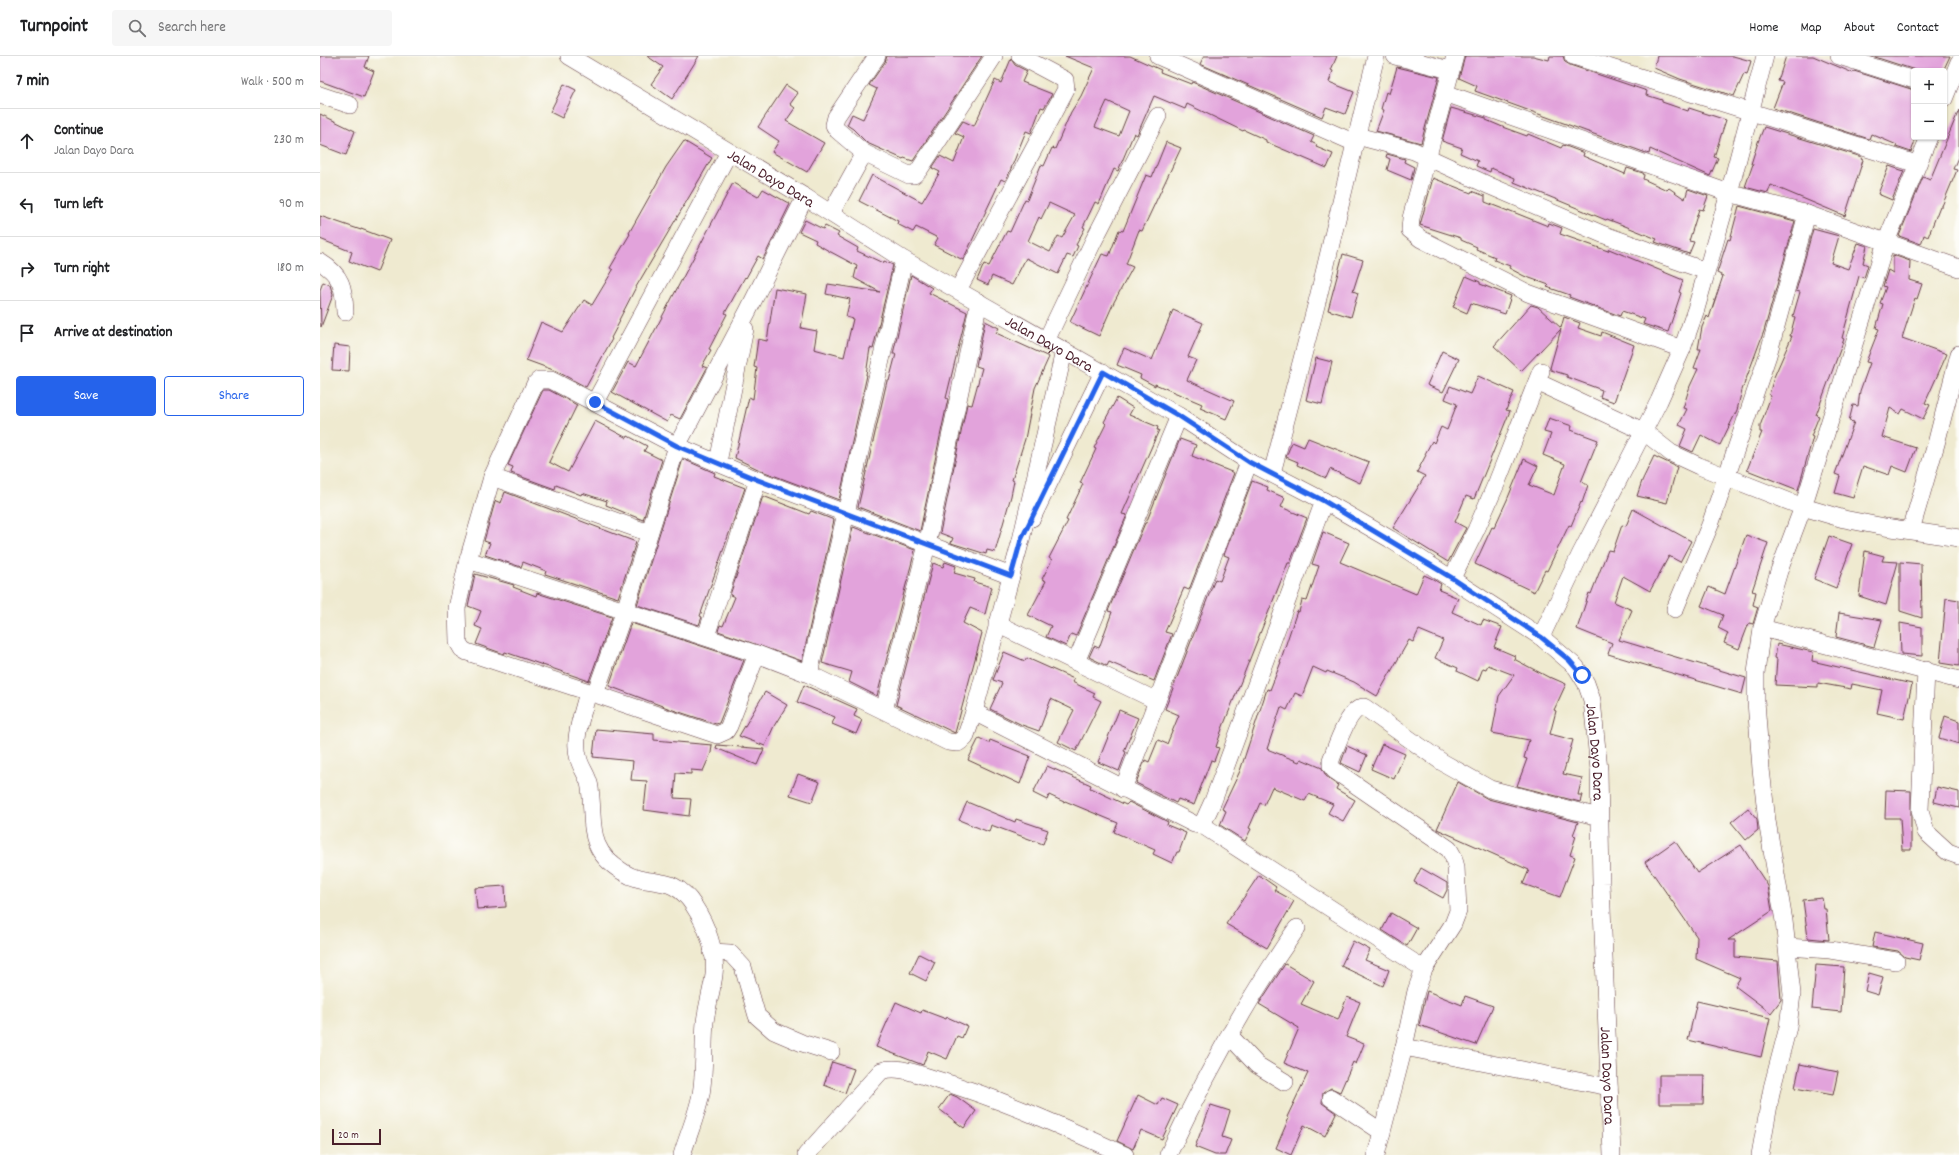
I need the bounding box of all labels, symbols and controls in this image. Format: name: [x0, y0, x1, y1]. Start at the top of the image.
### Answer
search box: [112, 10, 392, 46]
text: Turnpoint: [20, 14, 88, 41]
icon: search: [126, 17, 148, 39]
text: Search here: [158, 17, 226, 39]
text: Home: [1749, 18, 1778, 38]
text: Map: [1800, 18, 1822, 38]
text: About: [1844, 18, 1875, 38]
text: Contact: [1897, 18, 1939, 38]
map controls: [1911, 68, 1947, 140]
button: +: [1911, 68, 1947, 104]
text: 7 min: [16, 70, 49, 94]
text: Walk · 500 m: [241, 73, 304, 92]
button: −: [1911, 104, 1947, 140]
text: Continue: [54, 120, 103, 142]
icon: ahead: [16, 130, 38, 152]
text: 230 m: [274, 131, 304, 150]
text: Jalan Dayo Dara: [54, 142, 134, 161]
street label: Jalan Dayo Dara: [722, 144, 819, 214]
icon: left: [16, 194, 38, 216]
text: Turn left: [54, 194, 103, 216]
text: 90 m: [279, 195, 304, 214]
icon: right: [16, 258, 38, 280]
text: Turn right: [54, 258, 110, 280]
text: 180 m: [277, 259, 304, 278]
street label: Jalan Dayo Dara: [1000, 311, 1097, 379]
icon: arrive: [16, 322, 38, 344]
text: Arrive at destination: [54, 322, 172, 344]
button: Save: [16, 376, 156, 416]
button: Share: [164, 376, 304, 416]
route end: [586, 393, 604, 411]
route start: [1573, 666, 1591, 684]
street label: Jalan Dayo Dara: [1578, 702, 1609, 802]
street label: Jalan Dayo Dara: [1593, 1026, 1620, 1126]
scale bar: [332, 1127, 381, 1146]
text: 20 m: [338, 1128, 359, 1144]

